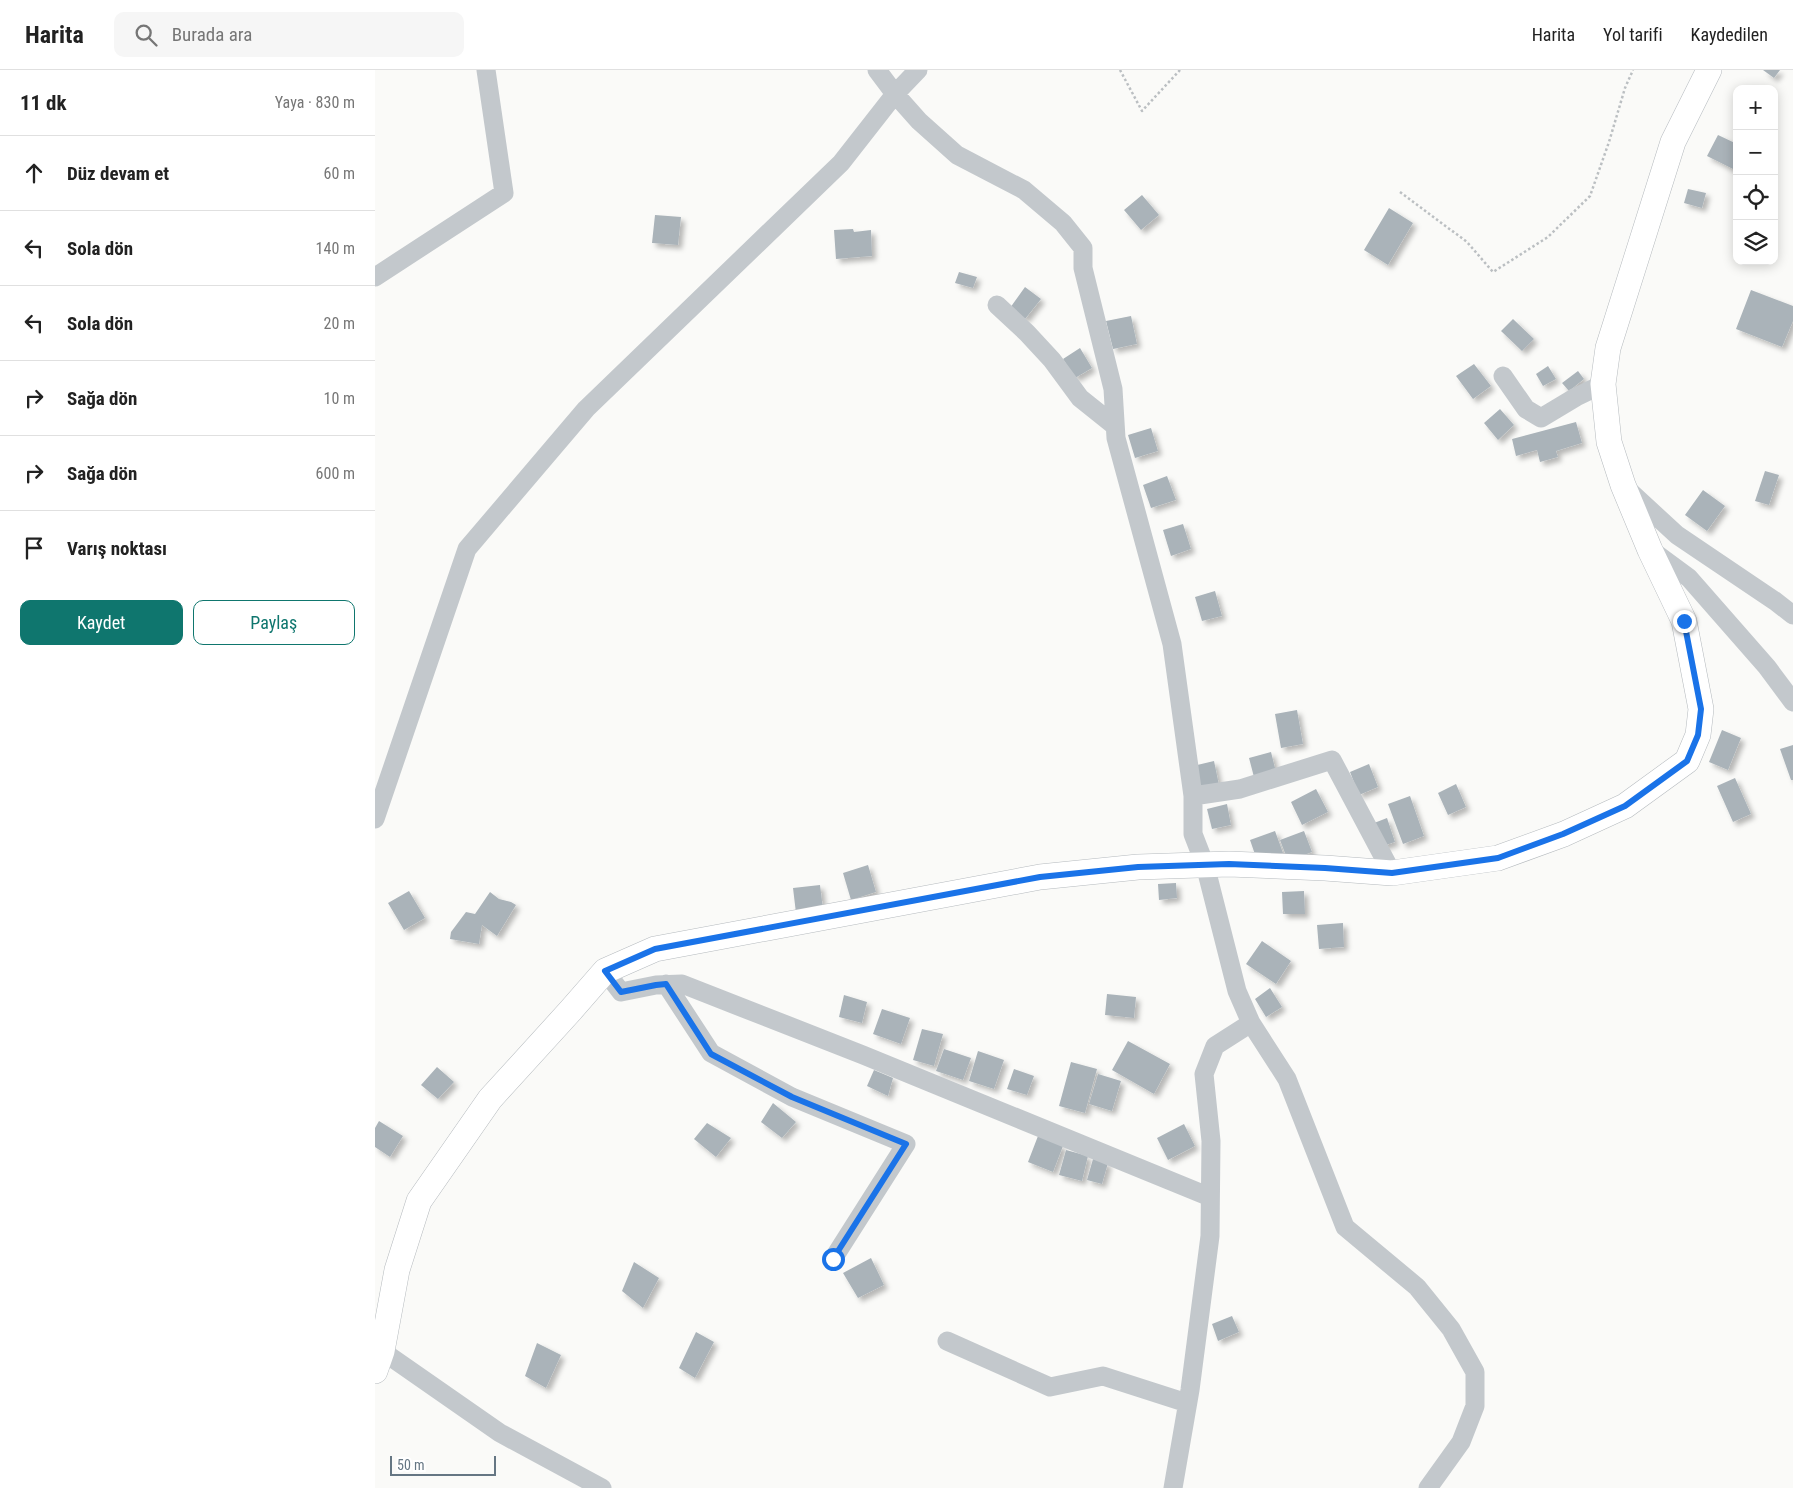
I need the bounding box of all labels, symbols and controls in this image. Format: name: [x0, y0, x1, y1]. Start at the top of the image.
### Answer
search box: [114, 12, 464, 57]
text: Harita: [25, 21, 84, 49]
icon: search: [132, 21, 160, 49]
text: Burada ara: [172, 23, 252, 46]
text: Harita: [1532, 24, 1575, 45]
text: Yol tarifi: [1603, 24, 1663, 45]
text: Kaydedilen: [1691, 24, 1768, 45]
map controls: [1733, 85, 1778, 265]
button: +: [1733, 85, 1778, 130]
text: 11 dk: [20, 91, 67, 115]
text: Yaya · 830 m: [275, 93, 355, 112]
button: −: [1733, 130, 1778, 175]
icon: ahead: [20, 159, 48, 187]
text: Düz devam et: [67, 162, 169, 185]
text: 60 m: [323, 164, 355, 183]
button: locate: [1733, 175, 1778, 220]
button: layers: [1733, 220, 1778, 265]
icon: left: [20, 234, 48, 262]
text: Sola dön: [67, 237, 133, 260]
text: 140 m: [316, 239, 355, 258]
icon: left: [20, 309, 48, 337]
text: Sola dön: [67, 312, 133, 335]
text: 20 m: [323, 314, 355, 333]
icon: right: [20, 384, 48, 412]
text: Sağa dön: [67, 387, 137, 410]
text: 10 m: [323, 389, 355, 408]
icon: right: [20, 459, 48, 487]
text: Sağa dön: [67, 462, 137, 485]
text: 600 m: [316, 464, 355, 483]
icon: arrive: [20, 534, 48, 562]
text: Varış noktası: [67, 537, 167, 560]
button: Kaydet: [20, 600, 183, 645]
button: Paylaş: [193, 600, 355, 645]
route end: [1673, 610, 1696, 633]
route start: [822, 1248, 845, 1271]
scale bar: [390, 1453, 496, 1476]
text: 50 m: [397, 1457, 425, 1473]

